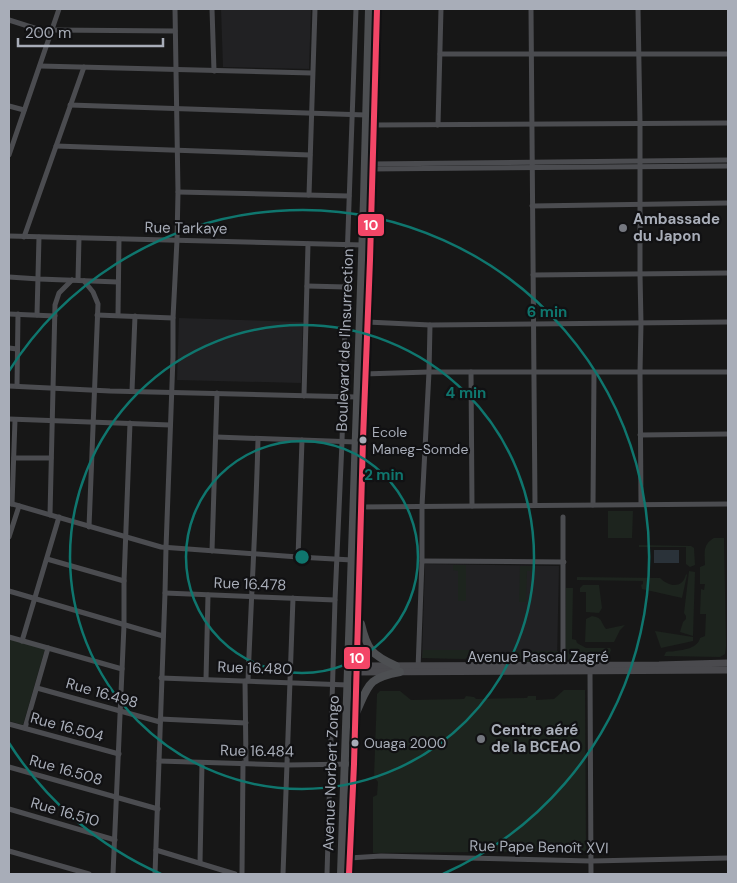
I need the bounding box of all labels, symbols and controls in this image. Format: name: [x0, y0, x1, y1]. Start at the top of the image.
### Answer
scale bar: [18, 15, 162, 47]
text: 200 m: [25, 23, 71, 43]
place label: Ambassade du Japon: [633, 209, 720, 246]
line badge: 10: [357, 213, 385, 237]
text: 10: [364, 216, 379, 234]
street label: Rue Tarkaye: [145, 217, 227, 239]
marker: Ambassade du Japon: [617, 222, 629, 234]
street label: Boulevard de l'Insurrection: [332, 248, 358, 432]
text: 6 min: [527, 302, 567, 322]
text: 4 min: [446, 383, 486, 403]
place label: Ecole Maneg-Somde: [372, 423, 468, 458]
marker: Ecole Maneg-Somde: [358, 435, 368, 445]
text: 2 min: [364, 465, 404, 485]
centre of rings: [293, 548, 311, 566]
street label: Rue 16.478: [213, 573, 287, 595]
line badge: 10: [343, 646, 371, 670]
street label: Avenue Pascal Zagré: [467, 647, 609, 667]
text: 10: [350, 649, 365, 667]
street label: Rue 16.480: [217, 657, 293, 679]
street label: Rue 16.498: [64, 673, 140, 713]
street label: Avenue Norbert Zongo: [318, 695, 344, 851]
street label: Rue 16.504: [28, 708, 106, 746]
place label: Centre aéré de la BCEAO: [491, 720, 581, 757]
marker: Centre aéré de la BCEAO: [475, 733, 487, 745]
place label: Ouaga 2000: [364, 734, 446, 752]
marker: Ouaga 2000: [350, 738, 360, 748]
street label: Rue 16.484: [220, 740, 294, 762]
street label: Rue 16.508: [27, 750, 105, 790]
street label: Rue 16.510: [28, 793, 102, 831]
street label: Rue Pape Benoît XVI: [469, 836, 609, 858]

